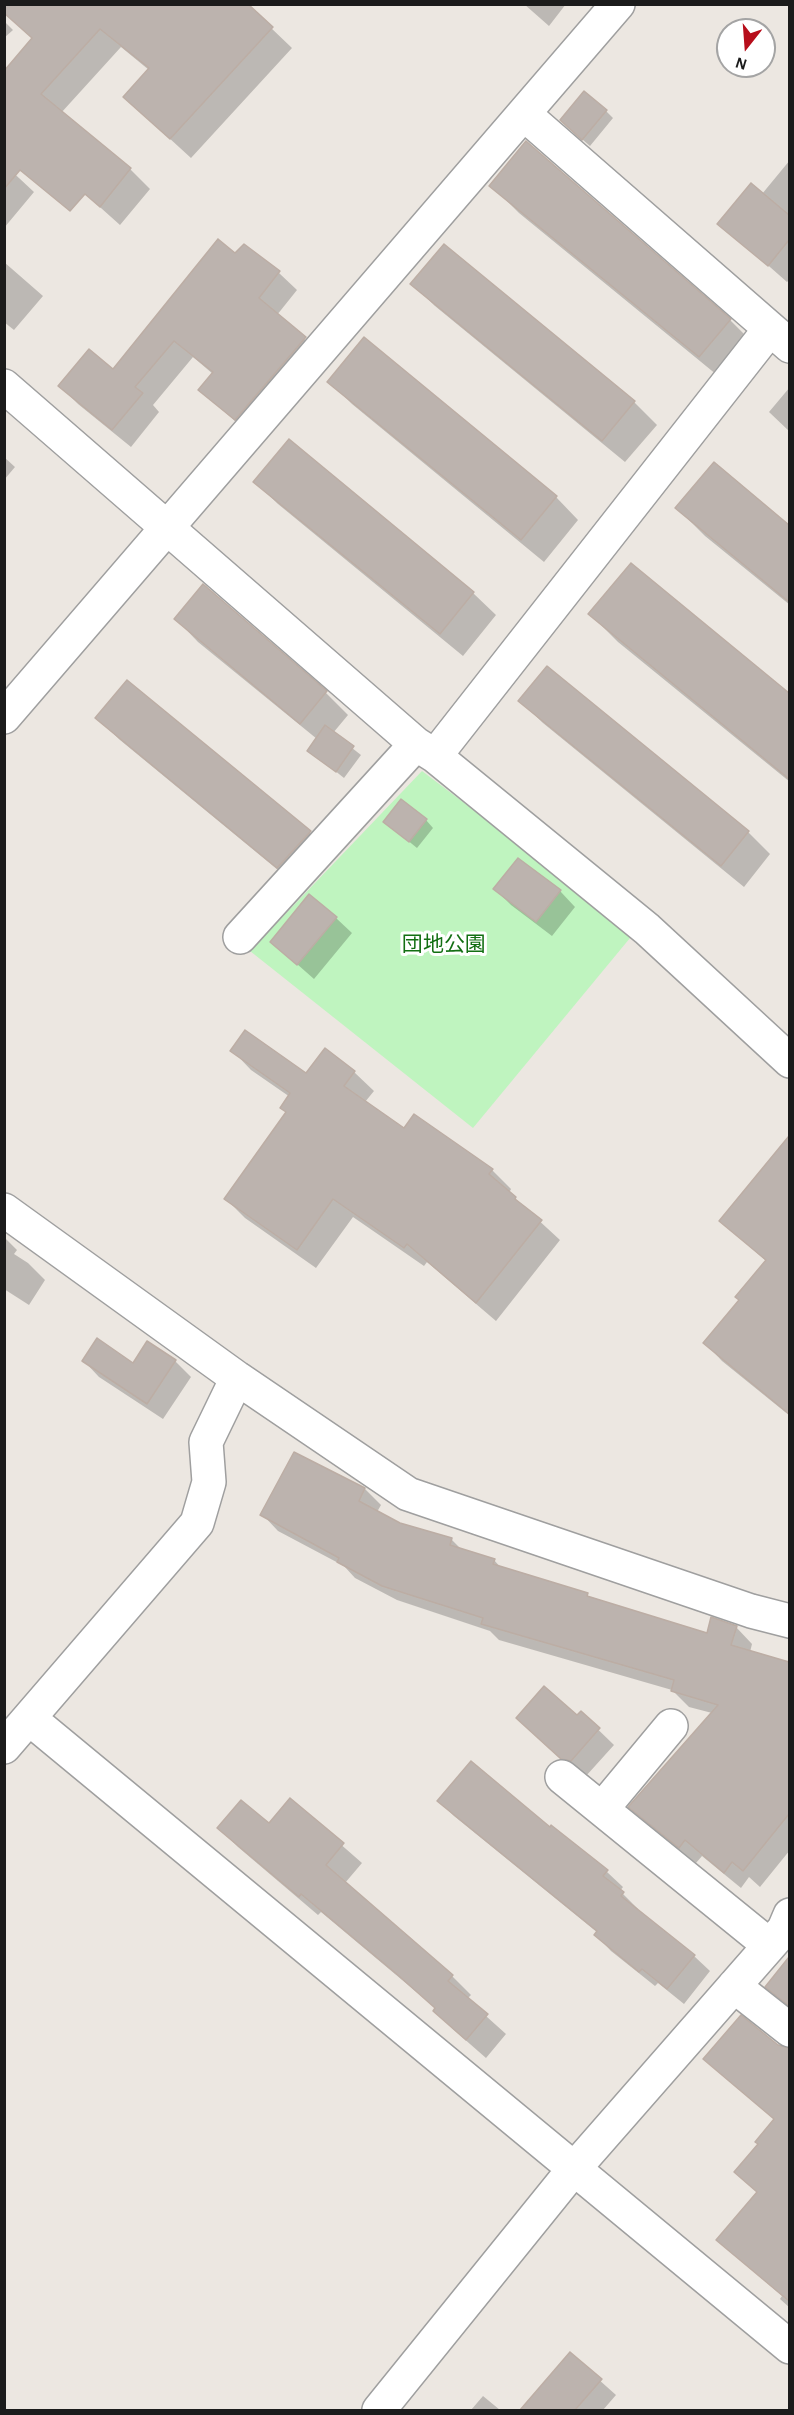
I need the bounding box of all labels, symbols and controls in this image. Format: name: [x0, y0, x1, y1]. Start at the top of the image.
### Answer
north arrow: [716, 18, 776, 78]
text: N: [734, 54, 749, 73]
park label: 団地公園: [402, 932, 486, 958]

